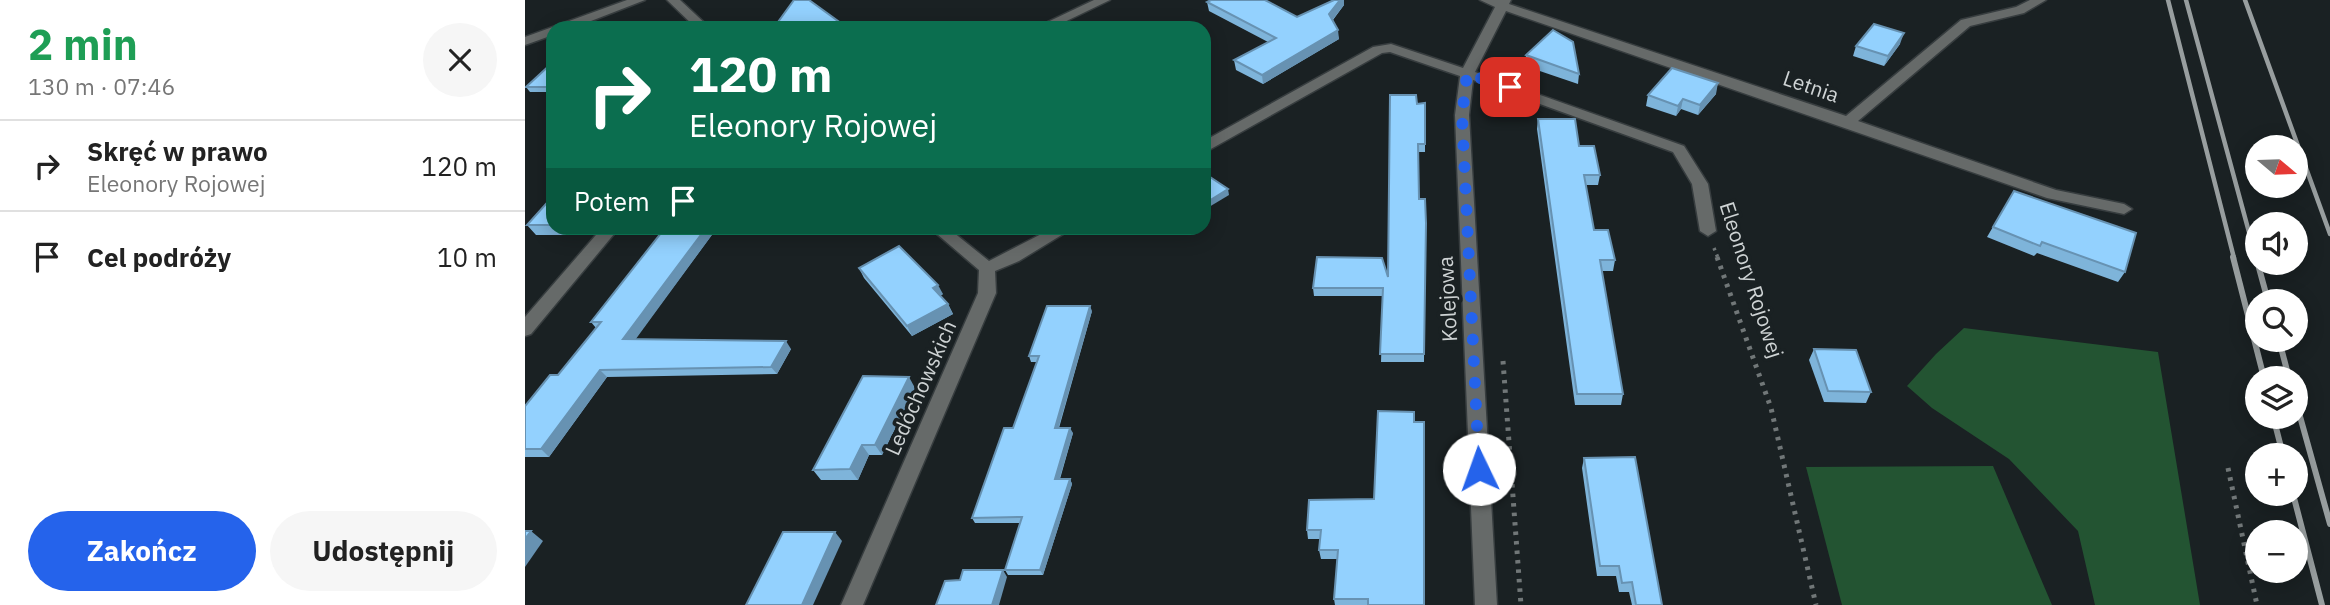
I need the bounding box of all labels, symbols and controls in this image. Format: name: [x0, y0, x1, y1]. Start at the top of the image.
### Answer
text: 2 min: [28, 17, 138, 72]
button: close: [423, 23, 497, 97]
text: 120 m: [689, 42, 833, 105]
icon: right: [574, 49, 665, 140]
pin: [1480, 57, 1540, 117]
street label: Letnia: [1780, 63, 1843, 109]
icon: arrive: [1491, 68, 1529, 106]
text: 130 m · 07:46: [28, 71, 175, 101]
text: Eleonory Rojowej: [689, 104, 937, 146]
text: Skręć w prawo: [87, 134, 268, 168]
north arrow: [2245, 135, 2308, 198]
map controls: [2245, 135, 2308, 583]
icon: right: [28, 147, 66, 185]
text: 120 m: [421, 149, 497, 183]
text: Eleonory Rojowej: [87, 168, 265, 198]
icon: arrive: [664, 182, 702, 220]
text: Potem: [574, 184, 650, 218]
street label: Eleonory Rojowej: [1713, 198, 1790, 361]
button: sound: [2245, 212, 2308, 275]
icon: arrive: [28, 238, 66, 276]
text: Cel podróży: [87, 240, 231, 274]
text: 10 m: [437, 240, 497, 274]
street label: Kolejowa: [1431, 255, 1463, 343]
button: search: [2245, 289, 2308, 352]
street label: Ledóchowskich: [878, 316, 962, 460]
button: layers: [2245, 366, 2308, 429]
position arrow: [1442, 432, 1516, 506]
button: +: [2245, 443, 2308, 506]
button: Zakończ: [28, 511, 256, 591]
button: Udostępnij: [270, 511, 497, 591]
button: −: [2245, 520, 2308, 583]

